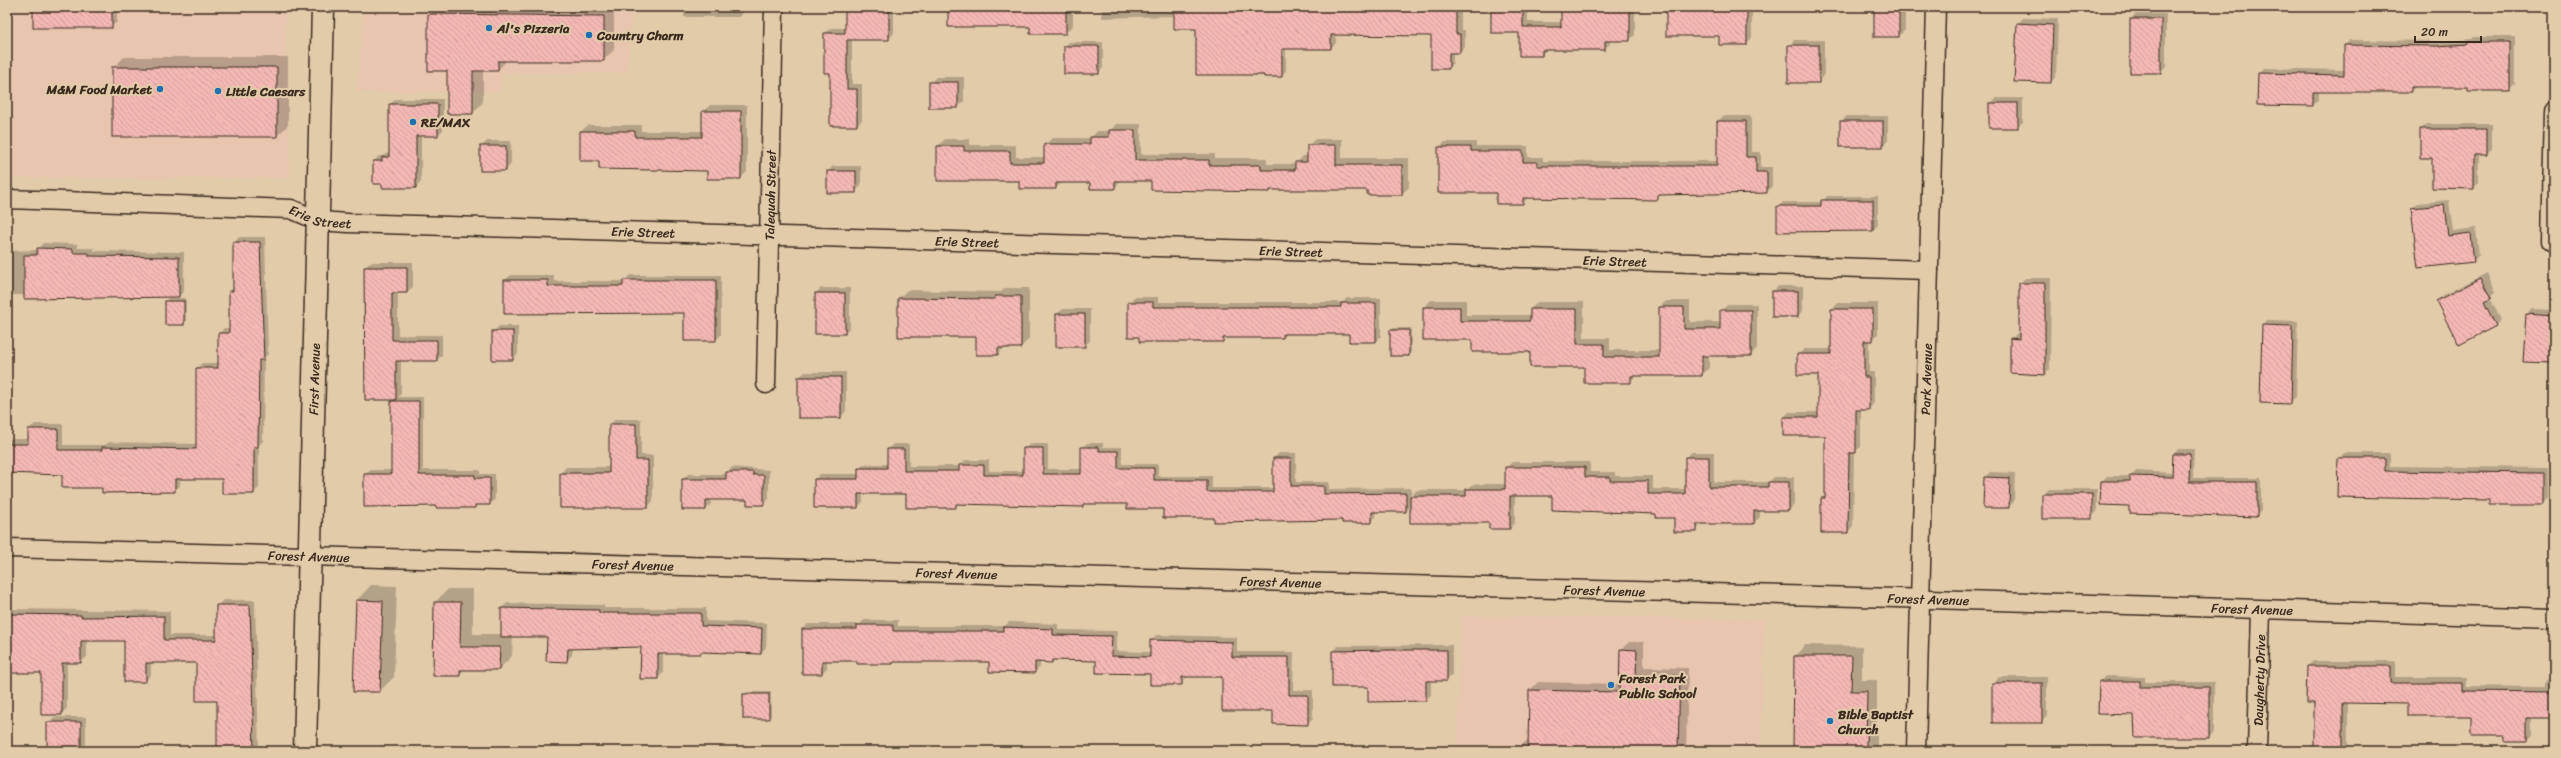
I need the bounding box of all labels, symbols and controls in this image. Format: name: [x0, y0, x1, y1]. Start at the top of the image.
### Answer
place label: Al's Pizzeria: [496, 17, 570, 40]
scale bar: [2415, 18, 2481, 44]
text: 20 m: [2421, 21, 2448, 43]
marker: Al's Pizzeria: [484, 23, 494, 33]
place label: Country Charm: [596, 24, 684, 47]
marker: Country Charm: [584, 30, 594, 40]
place label: M&M Food Market: [45, 78, 152, 101]
place label: Little Caesars: [226, 80, 306, 103]
marker: M&M Food Market: [155, 84, 165, 94]
marker: Little Caesars: [213, 86, 223, 96]
place label: RE/MAX: [420, 111, 471, 134]
marker: RE/MAX: [408, 117, 418, 127]
street label: Talequah Street: [758, 149, 782, 241]
street label: Erie Street: [285, 198, 352, 235]
street label: Erie Street: [611, 219, 676, 244]
street label: Erie Street: [935, 229, 1000, 254]
street label: Erie Street: [1259, 239, 1324, 263]
street label: Erie Street: [1582, 248, 1647, 273]
street label: First Avenue: [302, 343, 326, 415]
street label: Park Avenue: [1914, 343, 1938, 415]
street label: Forest Avenue: [268, 543, 350, 569]
street label: Forest Avenue: [592, 552, 674, 577]
street label: Forest Avenue: [915, 561, 998, 586]
street label: Forest Avenue: [1239, 569, 1322, 594]
street label: Forest Avenue: [1563, 578, 1646, 603]
street label: Forest Avenue: [1887, 586, 1970, 612]
street label: Forest Avenue: [2211, 596, 2294, 622]
street label: Daugherty Drive: [2246, 634, 2272, 726]
place label: Forest Park Public School: [1618, 667, 1698, 705]
marker: Forest Park Public School: [1606, 680, 1616, 690]
place label: Bible Baptist Church: [1837, 703, 1914, 741]
marker: Bible Baptist Church: [1825, 716, 1835, 726]

